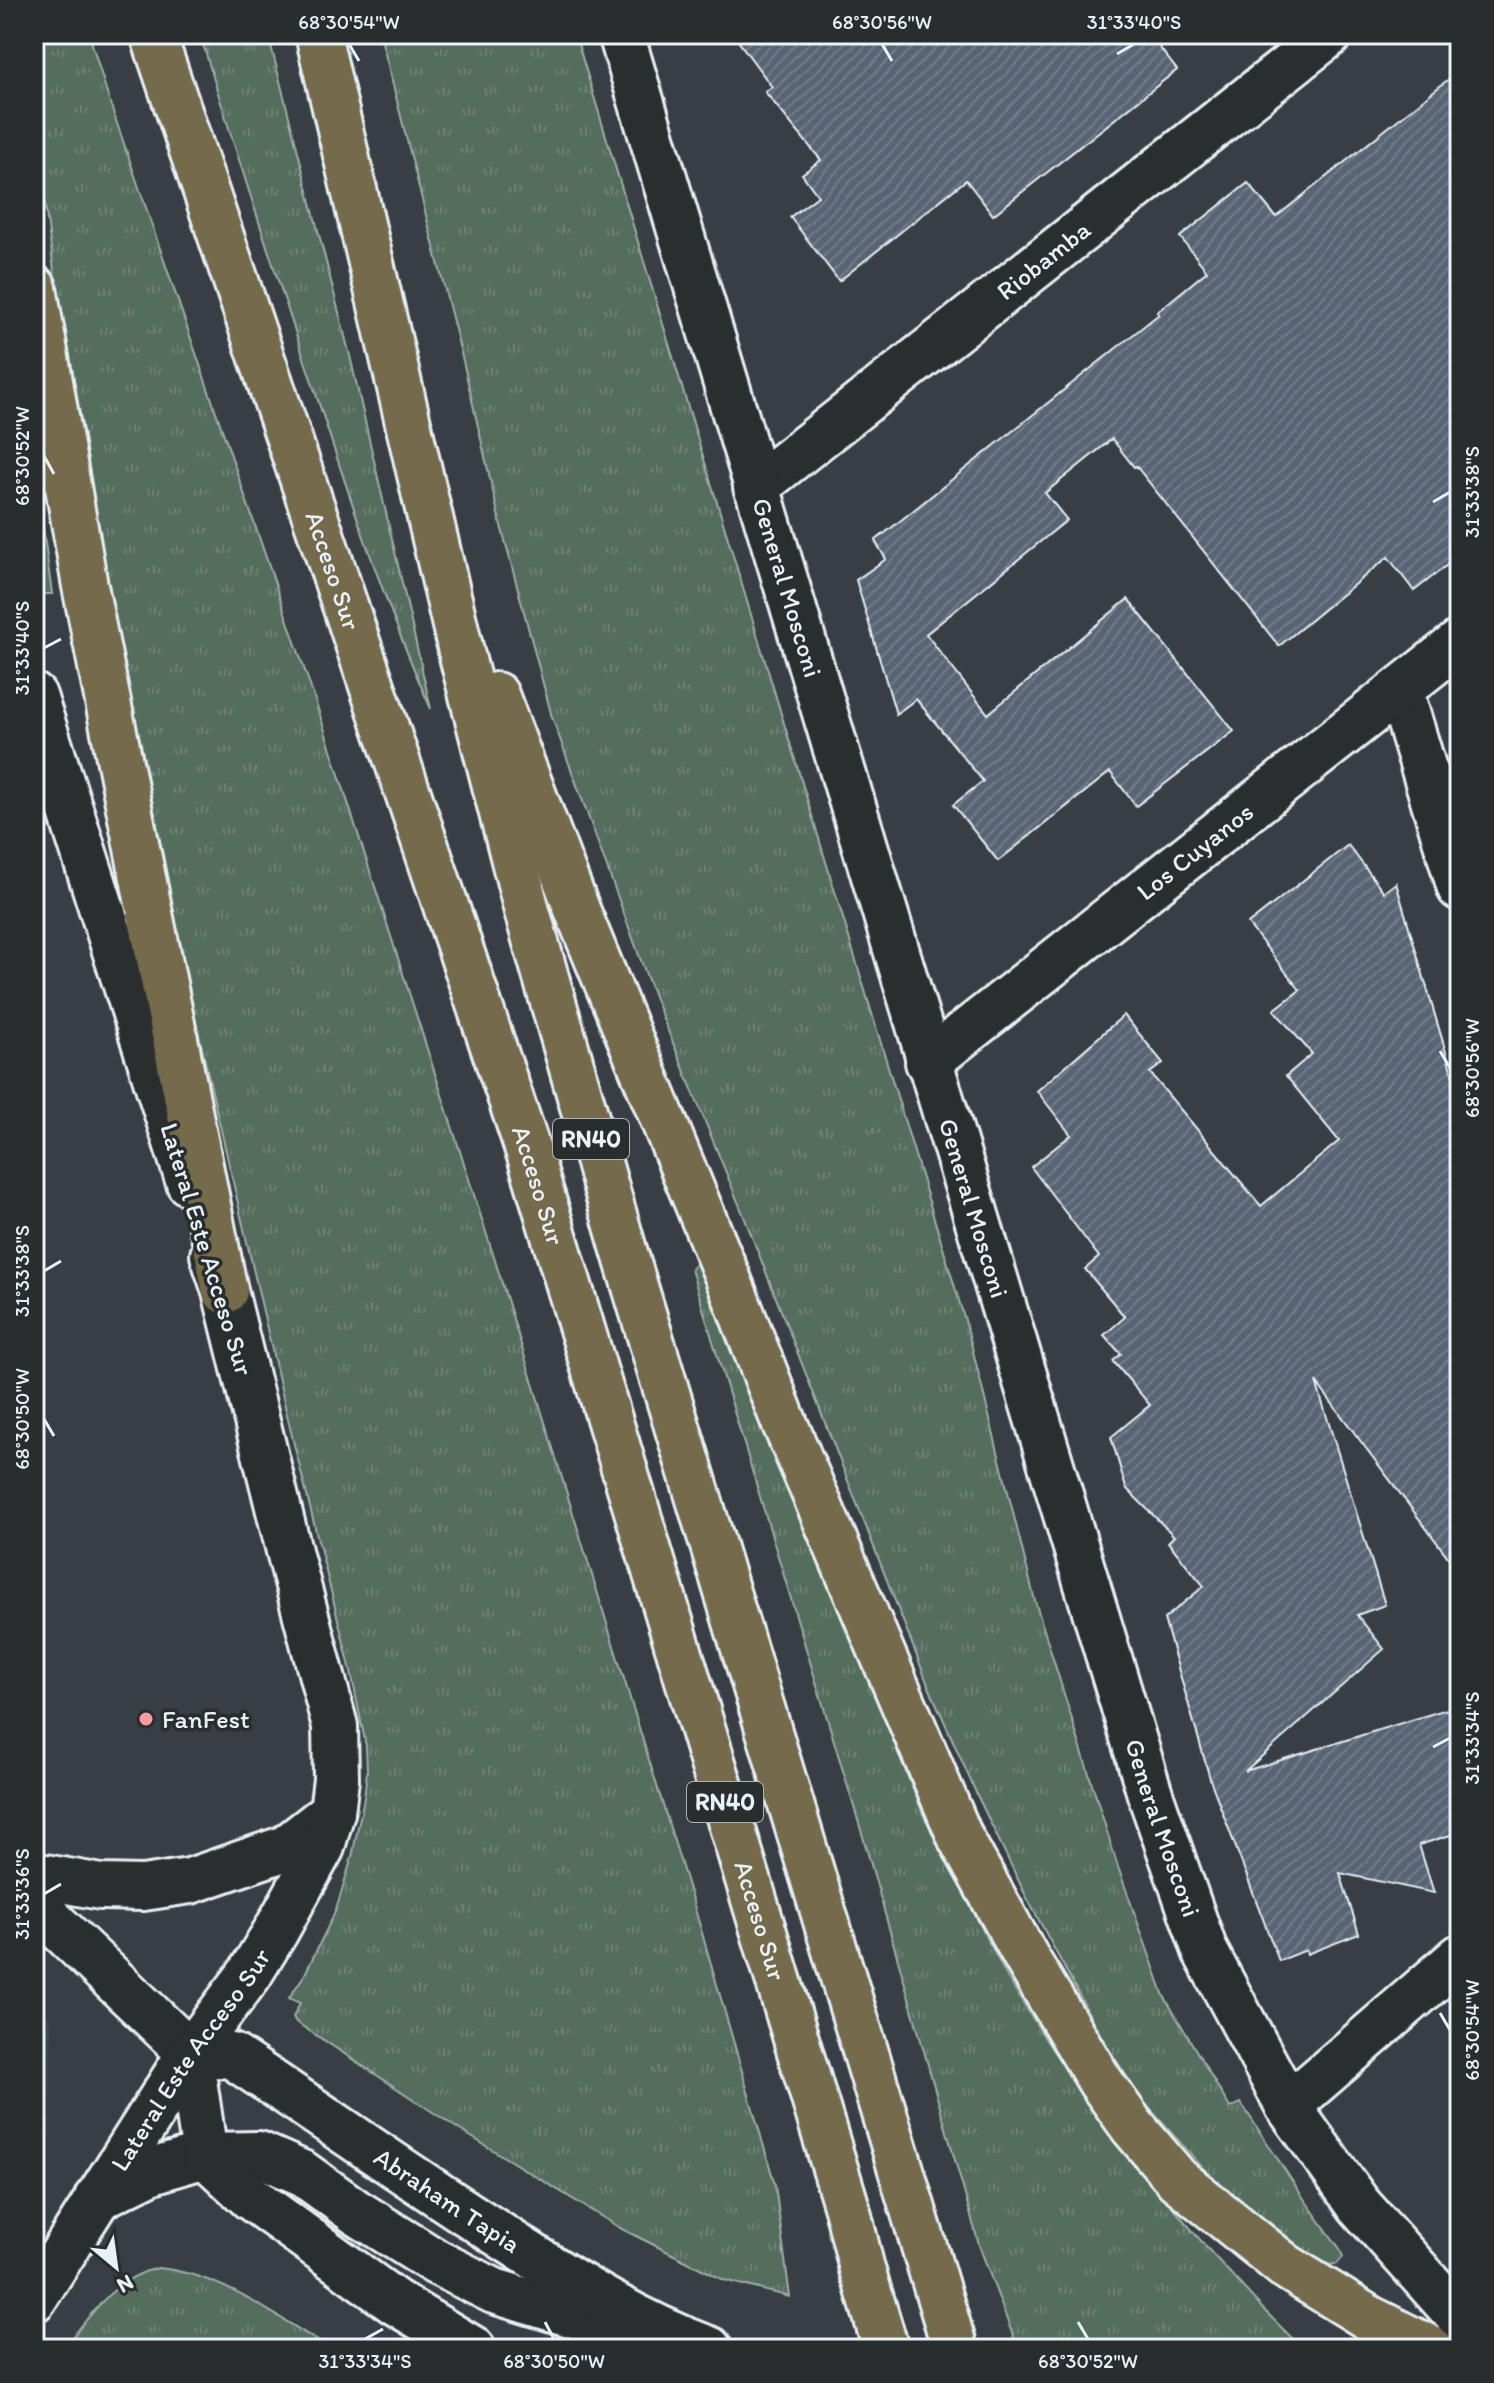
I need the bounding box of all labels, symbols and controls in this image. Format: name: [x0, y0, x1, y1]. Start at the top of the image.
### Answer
text: 68°30'54"W: [298, 10, 400, 34]
text: 68°30'56"W: [832, 10, 932, 34]
text: 31°33'40"S: [1087, 10, 1181, 34]
street label: Riobamba: [990, 213, 1097, 307]
text: 68°30'52"W: [10, 406, 34, 506]
text: 31°33'38"S: [1460, 446, 1484, 538]
street label: General Mosconi: [745, 494, 829, 681]
street label: Acceso Sur: [298, 507, 368, 635]
text: 31°33'40"S: [10, 601, 34, 695]
street label: Los Cuyanos: [1130, 795, 1260, 907]
text: 68°30'56"W: [1460, 1018, 1484, 1118]
street label: General Mosconi: [932, 1115, 1016, 1302]
street label: Lateral Este Acceso Sur: [153, 1119, 261, 1380]
road number: RN40: [553, 1119, 629, 1159]
street label: Acceso Sur: [505, 1121, 572, 1249]
text: 31°33'38"S: [10, 1225, 34, 1317]
text: 68°30'50"W: [10, 1368, 34, 1470]
text: 31°33'34"S: [1460, 1691, 1484, 1785]
place label: FanFest: [162, 1703, 250, 1735]
marker: FanFest: [137, 1710, 155, 1728]
street label: General Mosconi: [1118, 1735, 1208, 1921]
road number: RN40: [687, 1782, 763, 1822]
text: 31°33'36"S: [10, 1848, 34, 1940]
street label: Acceso Sur: [727, 1857, 794, 1985]
street label: Lateral Este Acceso Sur: [103, 1942, 278, 2177]
text: 68°30'54"W: [1460, 1979, 1484, 2081]
street label: Abraham Tapia: [368, 2140, 527, 2260]
north arrow: [76, 2227, 156, 2307]
text: N: [112, 2269, 138, 2299]
text: 31°33'34"S: [318, 2349, 412, 2373]
text: 68°30'50"W: [503, 2349, 605, 2373]
text: 68°30'52"W: [1038, 2349, 1138, 2373]

